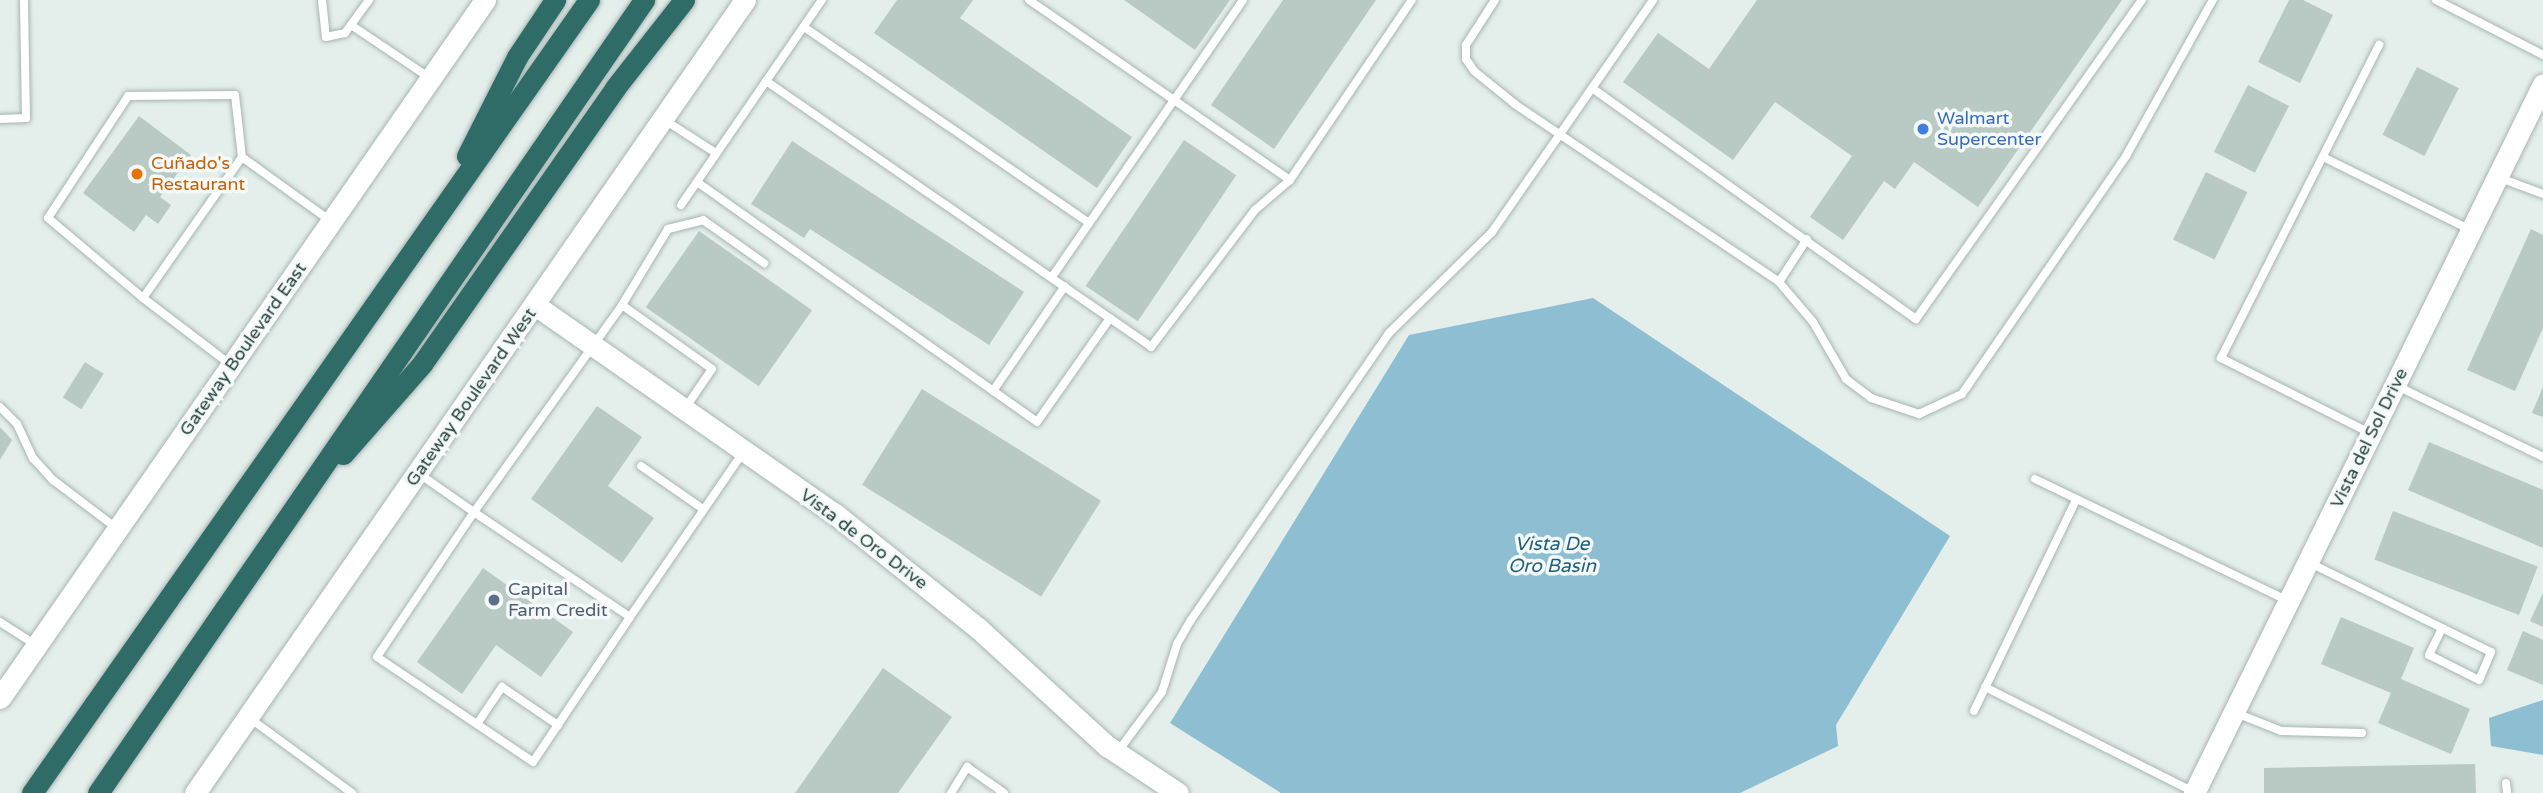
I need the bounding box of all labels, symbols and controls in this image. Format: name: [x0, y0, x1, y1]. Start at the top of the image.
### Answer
place label: Walmart Supercenter: [1937, 108, 2041, 150]
marker: Walmart Supercenter: [1915, 121, 1931, 137]
place label: Cuñado's Restaurant: [151, 153, 245, 196]
marker: Cuñado's Restaurant: [129, 166, 145, 182]
street label: Gateway Boulevard East: [175, 258, 311, 440]
street label: Gateway Boulevard West: [401, 304, 541, 490]
street label: Vista del Sol Drive: [2326, 364, 2412, 512]
street label: Vista de Oro Drive: [796, 484, 932, 594]
water label: Vista De Oro Basin: [1508, 534, 1596, 578]
place label: Capital Farm Credit: [508, 579, 608, 622]
marker: Capital Farm Credit: [486, 592, 502, 608]

